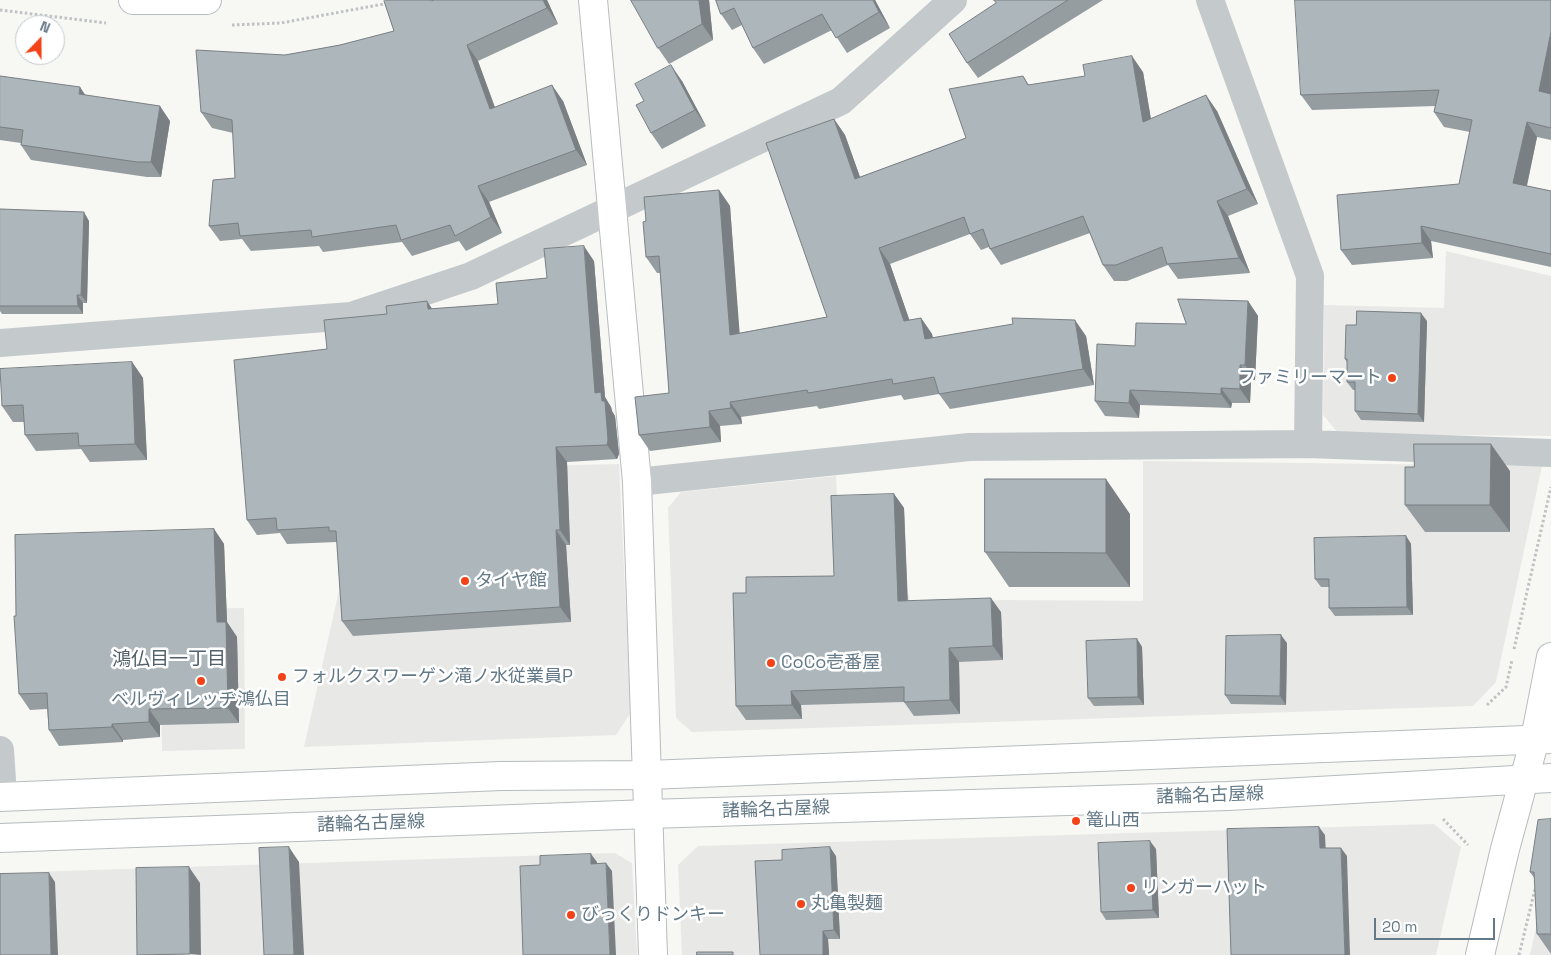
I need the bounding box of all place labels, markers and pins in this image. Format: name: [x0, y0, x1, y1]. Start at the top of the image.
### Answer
place label: ファミリーマート: [1238, 367, 1382, 389]
marker: ファミリーマート: [1386, 372, 1398, 384]
place label: タイヤ館: [475, 570, 547, 592]
marker: タイヤ館: [459, 575, 471, 587]
place label: CoCo壱番屋: [781, 652, 880, 674]
marker: CoCo壱番屋: [765, 657, 777, 669]
place label: フォルクスワーゲン滝ノ水従業員P: [292, 666, 573, 688]
marker: フォルクスワーゲン滝ノ水従業員P: [276, 671, 288, 683]
marker: ベルヴィレッヂ鴻仏目: [195, 675, 207, 687]
place label: ベルヴィレッヂ鴻仏目: [111, 689, 291, 711]
place label: 篭山西: [1086, 810, 1140, 832]
marker: 篭山西: [1070, 815, 1082, 827]
place label: リンガーハット: [1141, 877, 1267, 899]
marker: リンガーハット: [1125, 882, 1137, 894]
place label: 丸亀製麺: [811, 893, 883, 915]
marker: 丸亀製麺: [795, 898, 807, 910]
place label: びっくりドンキー: [581, 904, 725, 926]
marker: びっくりドンキー: [565, 909, 577, 921]

